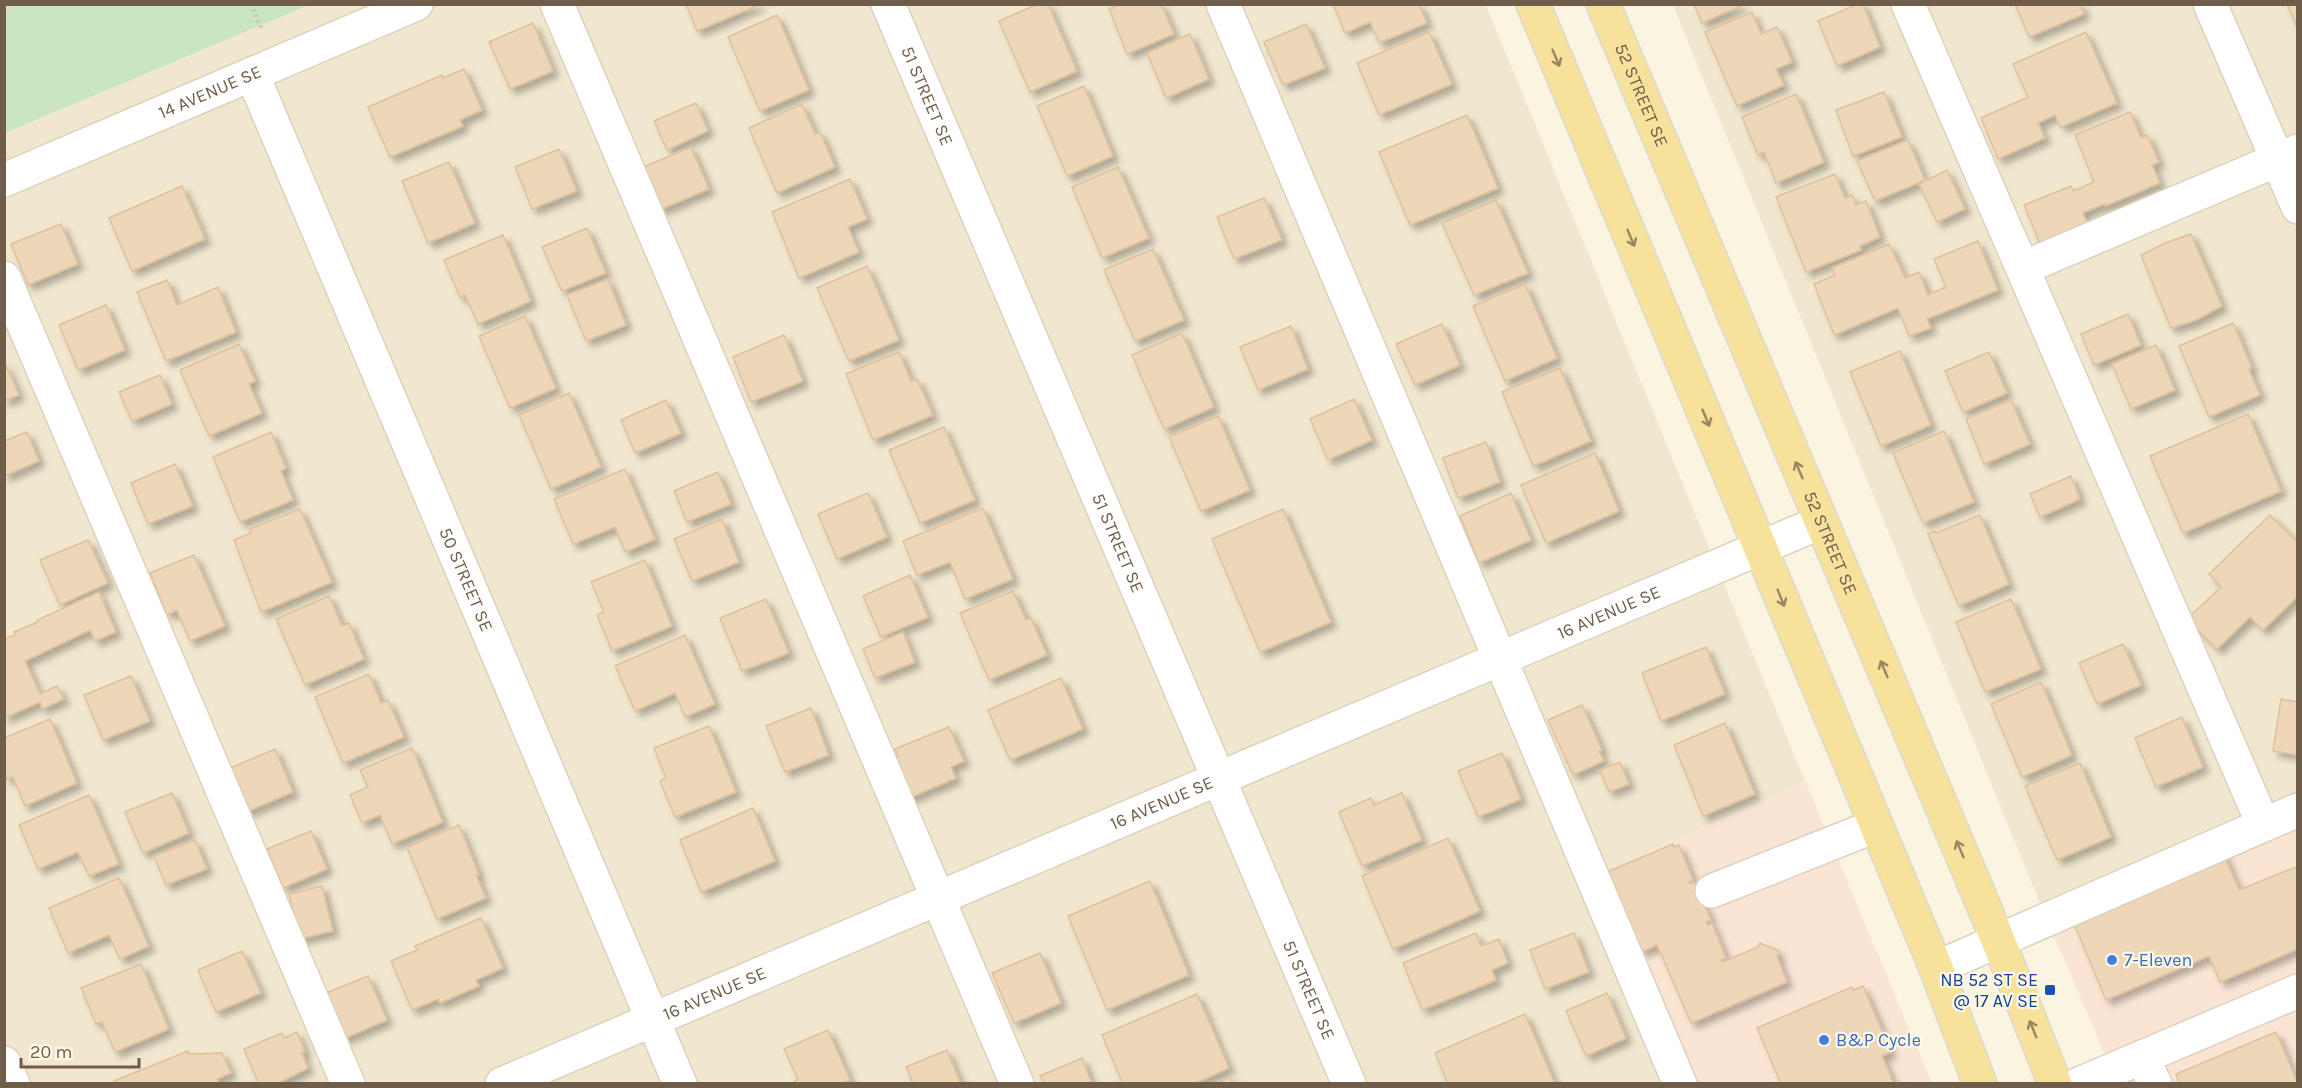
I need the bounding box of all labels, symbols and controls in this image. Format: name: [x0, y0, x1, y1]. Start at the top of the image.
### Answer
street label: 52 STREET SE: [1610, 40, 1673, 150]
street label: 51 STREET SE: [896, 43, 958, 149]
one-way arrow: [1550, 49, 1562, 67]
street label: 14 AVENUE SE: [155, 60, 265, 124]
one-way arrow: [1626, 229, 1637, 247]
one-way arrow: [1701, 408, 1712, 427]
one-way arrow: [1793, 461, 1804, 479]
street label: 52 STREET SE: [1799, 488, 1862, 598]
street label: 51 STREET SE: [1087, 490, 1149, 596]
street label: 50 STREET SE: [434, 524, 498, 635]
street label: 16 AVENUE SE: [1554, 581, 1664, 644]
one-way arrow: [1776, 588, 1787, 607]
one-way arrow: [1877, 660, 1888, 678]
street label: 16 AVENUE SE: [1107, 771, 1217, 835]
one-way arrow: [1954, 840, 1965, 858]
street label: 51 STREET SE: [1278, 937, 1340, 1043]
place label: 7-Eleven: [2124, 949, 2192, 971]
marker: 7-Eleven: [2105, 953, 2119, 967]
street label: 16 AVENUE SE: [660, 962, 769, 1025]
place label: NB 52 ST SE @ 17 AV SE: [1940, 969, 2038, 1012]
marker: NB 52 ST SE @ 17 AV SE: [2043, 983, 2057, 997]
one-way arrow: [2027, 1020, 2038, 1039]
place label: B&P Cycle: [1836, 1029, 1921, 1051]
scale bar: [21, 1031, 140, 1069]
marker: B&P Cycle: [1817, 1033, 1831, 1047]
text: 20 m: [30, 1041, 72, 1063]

